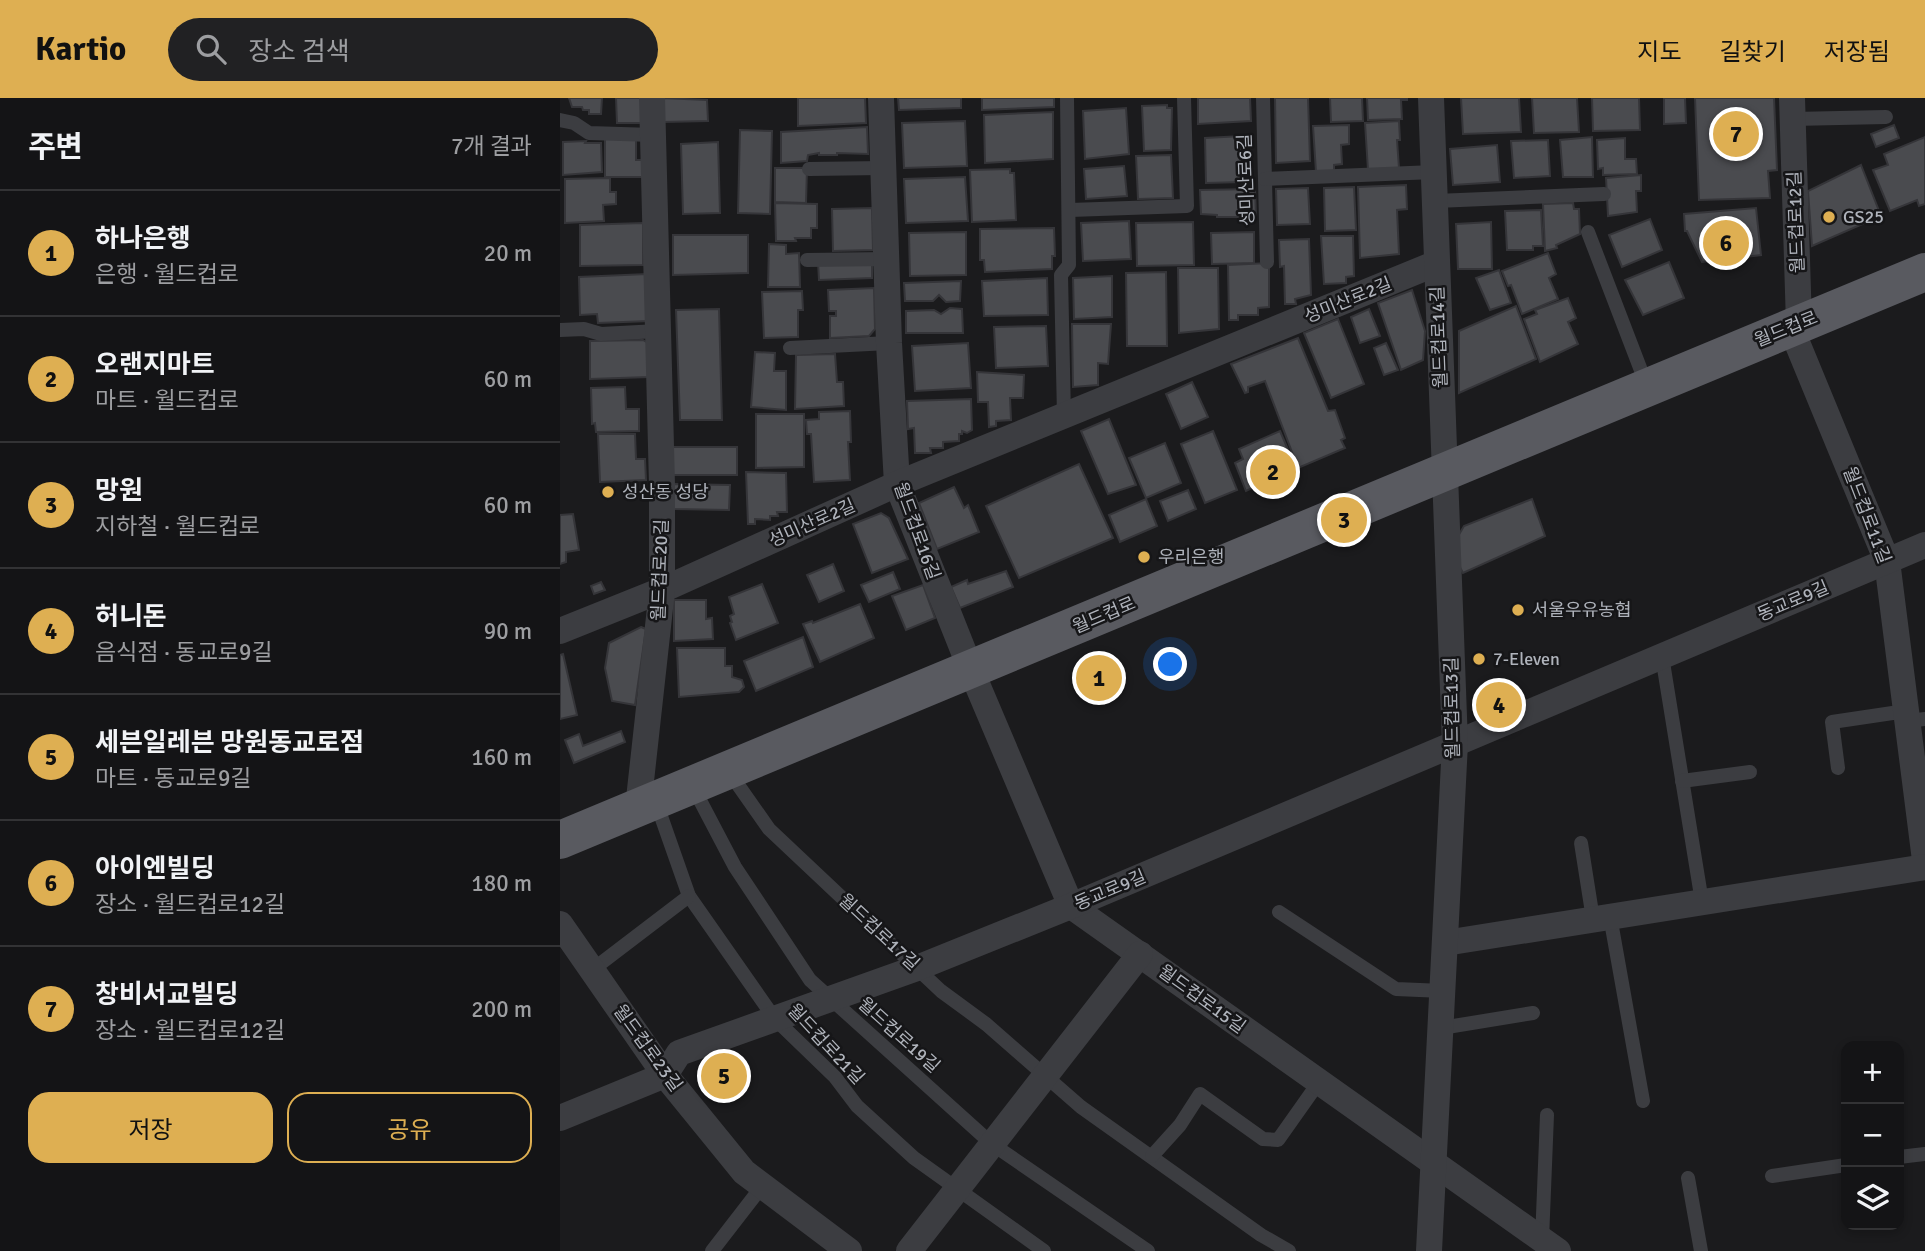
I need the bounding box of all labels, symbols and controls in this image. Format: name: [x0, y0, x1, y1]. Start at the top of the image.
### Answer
search box: [168, 18, 658, 81]
text: Kartio: [35, 29, 126, 70]
icon: search: [192, 30, 230, 68]
text: 장소 검색: [248, 36, 350, 68]
text: 지도: [1637, 37, 1682, 67]
text: 길찾기: [1720, 37, 1786, 67]
text: 저장됨: [1824, 37, 1890, 67]
pin: 7: [1713, 108, 1759, 160]
text: 주변: [28, 129, 83, 166]
text: 7개 결과: [451, 132, 532, 161]
street label: 성미산로6길: [1233, 133, 1259, 227]
street label: 월드컵로12길: [1783, 171, 1809, 273]
place label: GS25: [1843, 206, 1884, 228]
marker: GS25: [1821, 209, 1837, 225]
pin: 6: [1703, 217, 1749, 269]
text: 하나은행: [95, 223, 191, 255]
text: 1: [45, 239, 57, 268]
text: 20 m: [484, 239, 532, 268]
text: 은행 · 월드컵로: [95, 260, 239, 289]
street label: 성미산로2길: [1301, 272, 1395, 328]
street label: 월드컵로14길: [1426, 286, 1452, 388]
street label: 월드컵로: [1751, 306, 1821, 352]
text: 오랜지마트: [95, 349, 215, 381]
text: 2: [45, 365, 57, 394]
text: 60 m: [484, 365, 532, 394]
text: 마트 · 월드컵로: [95, 386, 239, 415]
pin: 2: [1250, 446, 1296, 498]
street label: 월드컵로11길: [1838, 463, 1896, 567]
text: 망원: [95, 475, 143, 507]
street label: 월드컵로16길: [889, 479, 945, 583]
place label: 성산동 성당: [622, 481, 709, 503]
marker: 성산동 성당: [600, 484, 616, 500]
text: 3: [45, 491, 57, 520]
text: 60 m: [484, 491, 532, 520]
street label: 성미산로2길: [765, 494, 859, 552]
pin: 3: [1321, 494, 1367, 546]
text: 지하철 · 월드컵로: [95, 512, 260, 541]
street label: 월드컵로20길: [647, 519, 673, 621]
place label: 우리은행: [1158, 546, 1224, 568]
marker: 우리은행: [1136, 549, 1152, 565]
street label: 동교로9길: [1754, 576, 1832, 626]
street label: 월드컵로: [1069, 592, 1139, 638]
place label: 서울우유농협: [1532, 599, 1631, 621]
text: 허니돈: [95, 601, 167, 633]
marker: 서울우유농협: [1510, 602, 1526, 618]
text: 4: [45, 617, 57, 646]
text: 90 m: [484, 617, 532, 646]
text: 음식점 · 동교로9길: [95, 638, 273, 667]
your location: [1153, 647, 1187, 681]
place label: 7-Eleven: [1493, 648, 1560, 670]
marker: 7-Eleven: [1471, 651, 1487, 667]
pin: 1: [1076, 652, 1122, 704]
street label: 월드컵로13길: [1440, 657, 1464, 759]
pin: 4: [1476, 679, 1522, 731]
text: 세븐일레븐 망원동교로점: [95, 727, 364, 759]
text: 5: [45, 743, 57, 772]
text: 160 m: [471, 743, 532, 772]
text: 마트 · 동교로9길: [95, 764, 252, 793]
text: 아이엔빌딩: [95, 853, 215, 885]
street label: 동교로9길: [1071, 865, 1149, 915]
text: 6: [45, 869, 57, 898]
text: 180 m: [471, 869, 532, 898]
street label: 월드컵로17길: [834, 889, 924, 975]
text: 장소 · 월드컵로12길: [95, 890, 285, 919]
street label: 월드컵로15길: [1154, 960, 1250, 1038]
text: 창비서교빌딩: [95, 979, 239, 1011]
street label: 월드컵로19길: [854, 993, 944, 1077]
text: 7: [45, 995, 57, 1024]
text: 200 m: [471, 995, 532, 1024]
street label: 월드컵로21길: [783, 999, 869, 1089]
street label: 월드컵로23길: [609, 1000, 687, 1096]
text: 장소 · 월드컵로12길: [95, 1016, 285, 1045]
map controls: [1841, 1041, 1904, 1230]
button: +: [1841, 1041, 1904, 1104]
pin: 5: [701, 1050, 747, 1102]
button: 저장: [28, 1092, 273, 1163]
button: 공유: [287, 1092, 532, 1163]
button: −: [1841, 1104, 1904, 1167]
button: layers: [1841, 1167, 1904, 1230]

